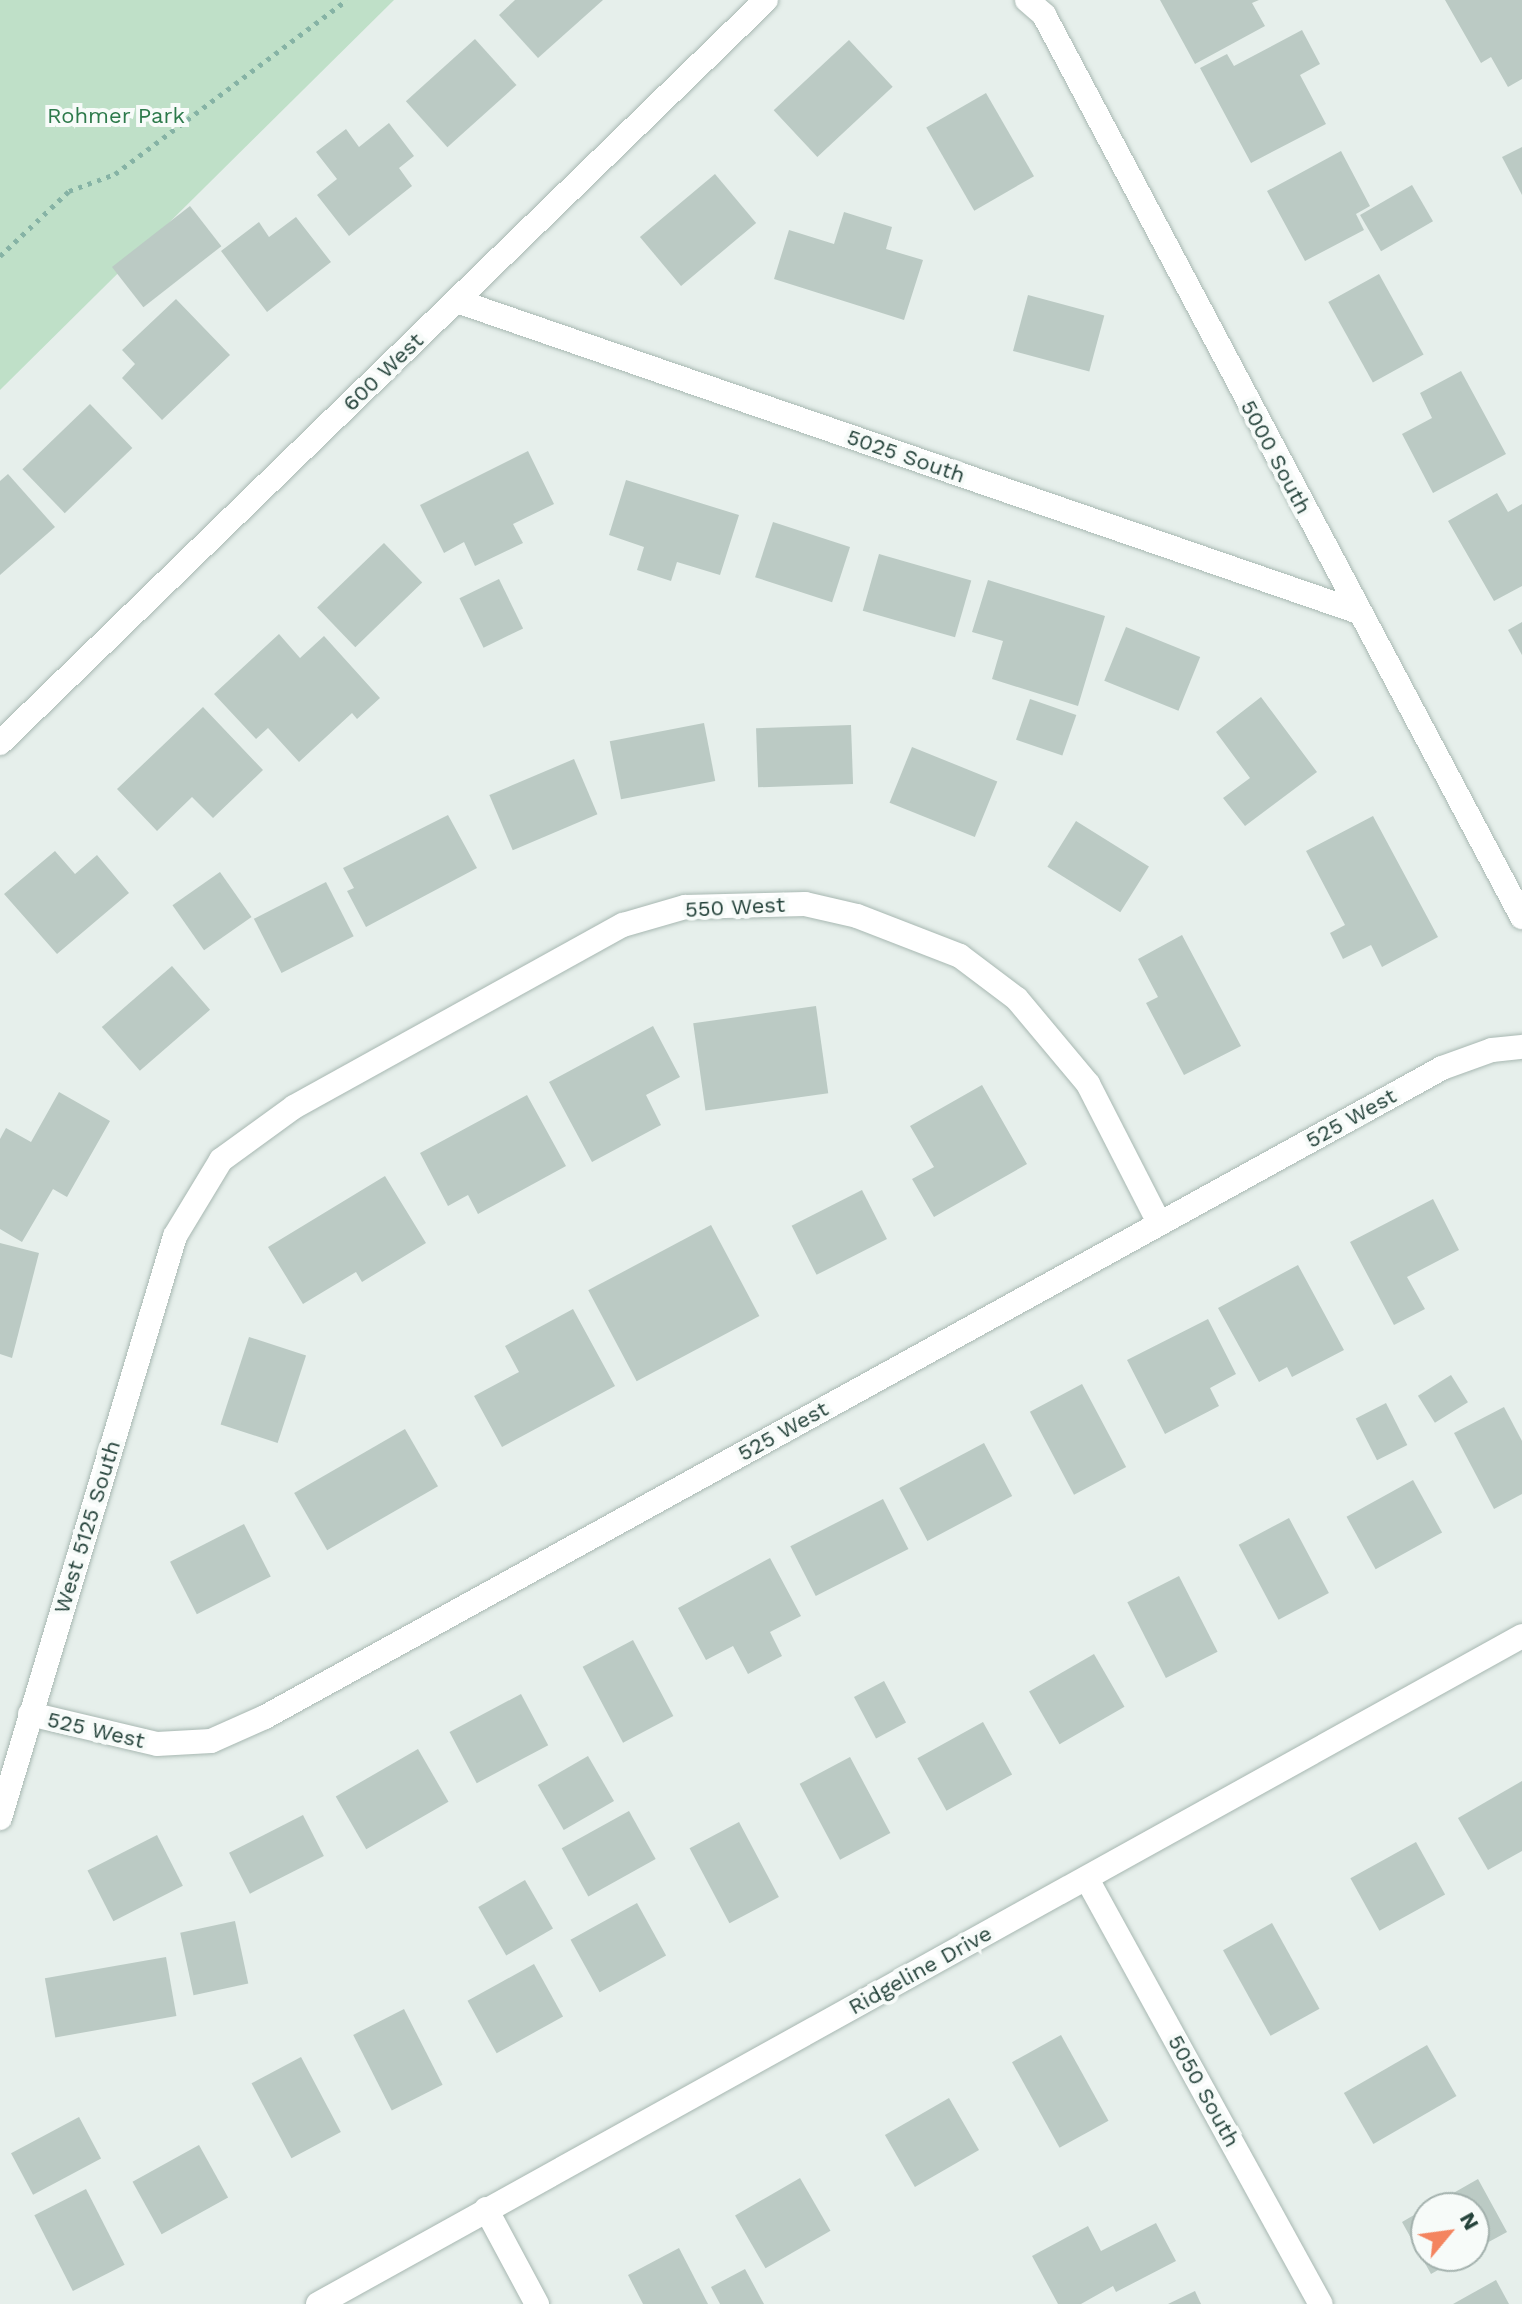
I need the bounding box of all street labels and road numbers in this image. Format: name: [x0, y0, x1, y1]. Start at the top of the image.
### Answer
street label: 600 West: [337, 327, 429, 417]
street label: 5000 South: [1235, 396, 1317, 518]
street label: 5025 South: [843, 423, 969, 489]
street label: 550 West: [684, 891, 786, 923]
street label: 525 West: [1301, 1082, 1401, 1154]
street label: 525 West: [733, 1395, 833, 1467]
street label: West 5125 South: [48, 1437, 126, 1617]
street label: 525 West: [44, 1706, 148, 1754]
street label: Ridgeline Drive: [844, 1920, 996, 2020]
street label: 5050 South: [1162, 2030, 1246, 2152]

